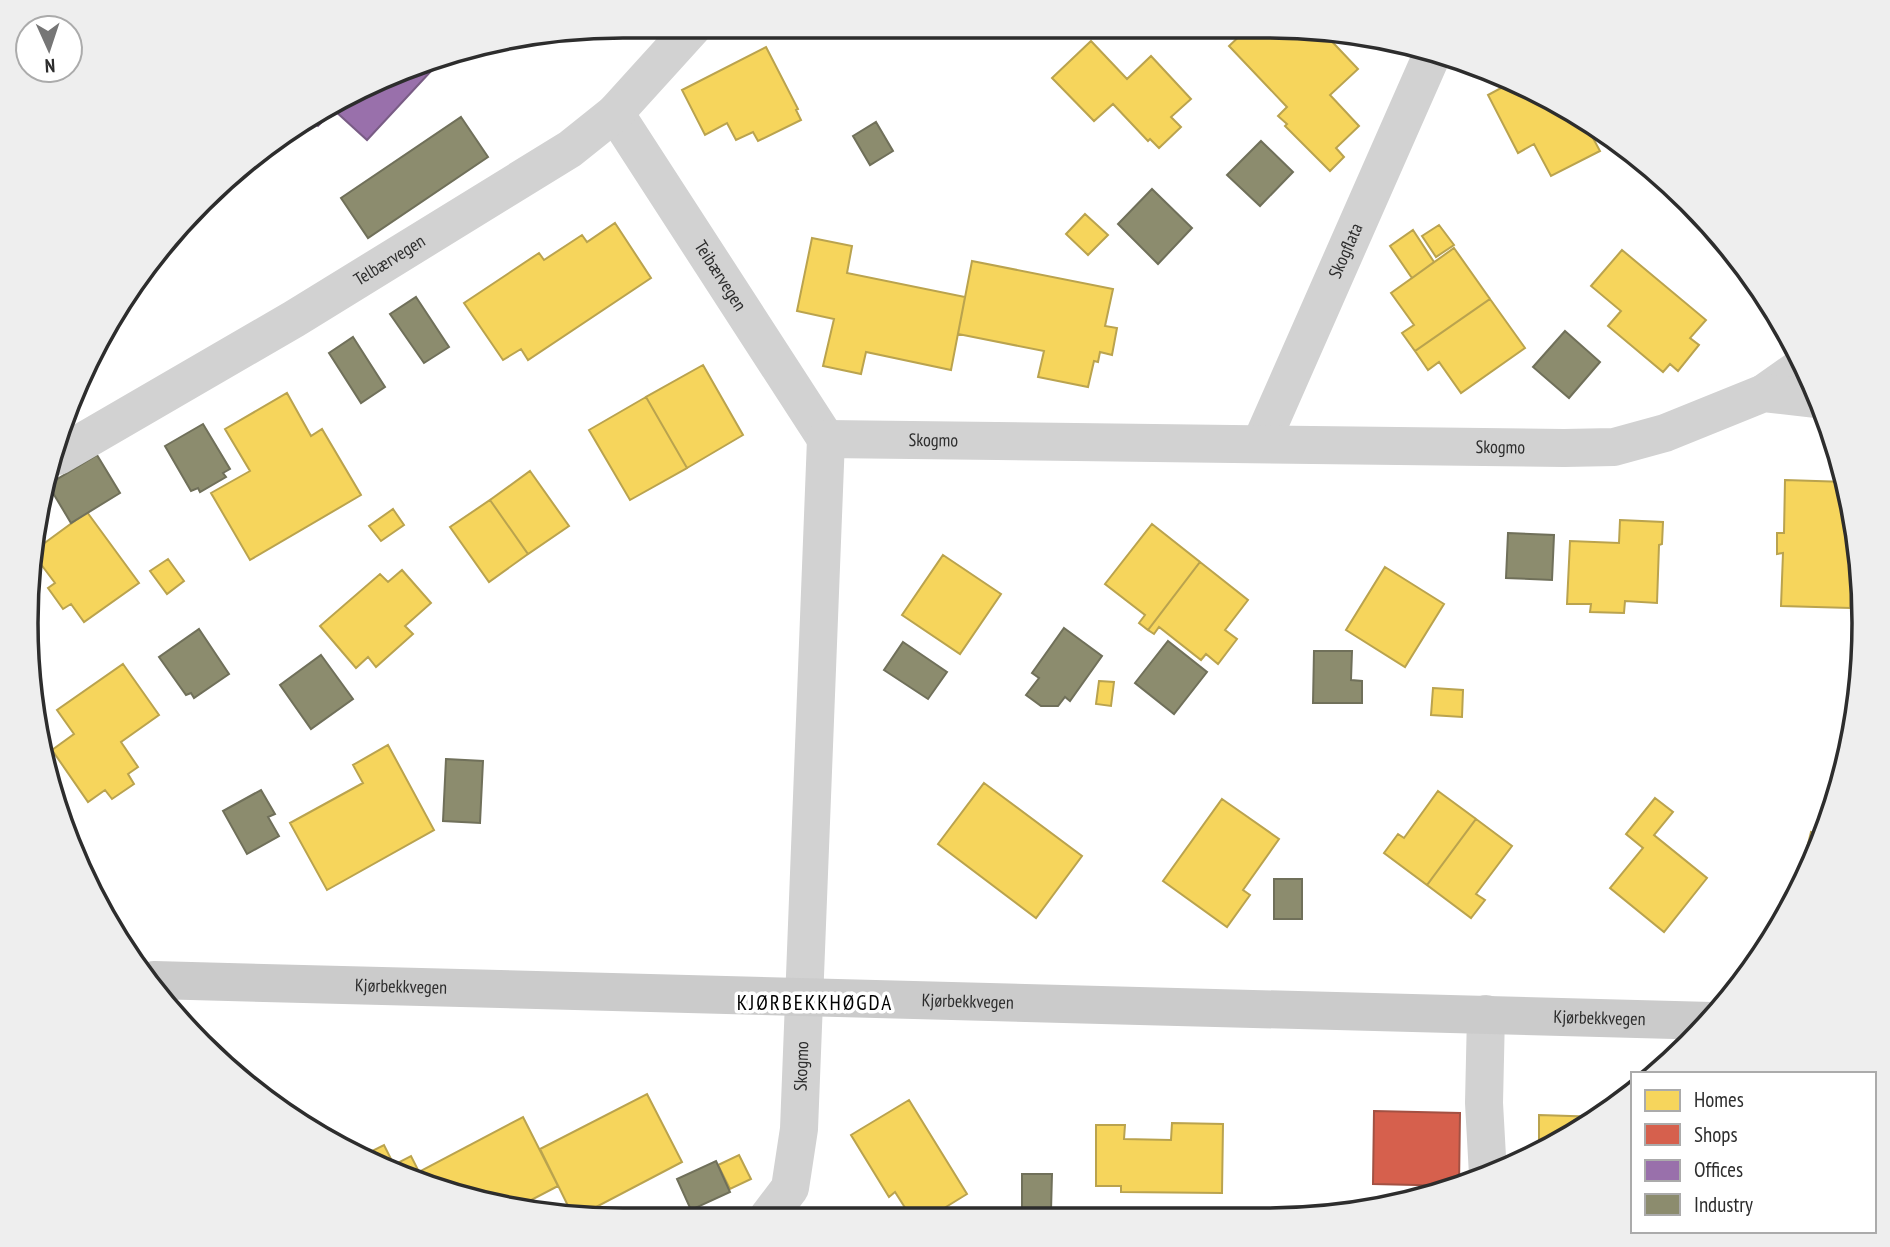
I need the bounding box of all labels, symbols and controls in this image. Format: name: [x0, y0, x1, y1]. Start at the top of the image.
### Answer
north arrow: [14, 14, 84, 84]
text: N: [44, 54, 56, 78]
street label: Skogflata: [1323, 219, 1367, 282]
street label: Telbærvegen: [349, 229, 429, 290]
street label: Teibærvegen: [690, 236, 752, 315]
street label: Skogmo: [908, 428, 959, 452]
street label: Skogmo: [1475, 435, 1525, 459]
street label: Kjørbekkvegen: [355, 973, 447, 999]
street label: Kjørbekkvegen: [921, 988, 1014, 1014]
district label: KJØRBEKKHØGDA: [737, 989, 893, 1016]
street label: Kjørbekkvegen: [1553, 1005, 1646, 1030]
street label: Skogmo: [788, 1041, 813, 1091]
legend: [1631, 1072, 1876, 1233]
text: Homes: [1694, 1086, 1744, 1113]
text: Shops: [1694, 1121, 1738, 1148]
text: Offices: [1694, 1156, 1743, 1183]
text: Industry: [1694, 1191, 1753, 1218]

